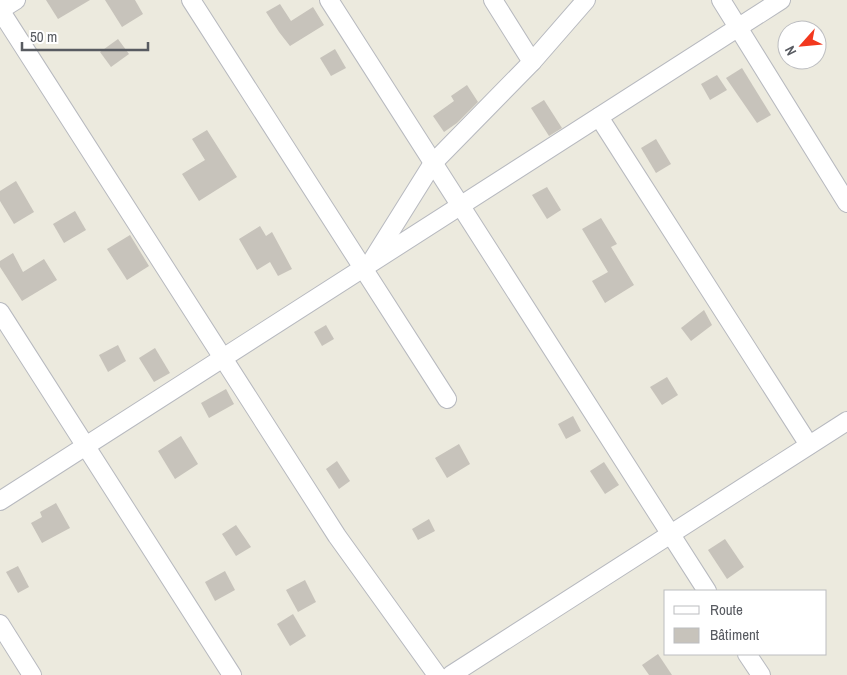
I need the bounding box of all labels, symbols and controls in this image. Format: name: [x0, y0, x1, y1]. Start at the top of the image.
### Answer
scale bar: [22, 20, 149, 52]
north arrow: [777, 20, 827, 70]
text: 50 m: [30, 26, 57, 47]
text: N: [781, 43, 800, 59]
legend: [664, 590, 827, 655]
text: Route: [710, 599, 743, 620]
text: Bâtiment: [710, 624, 760, 645]

